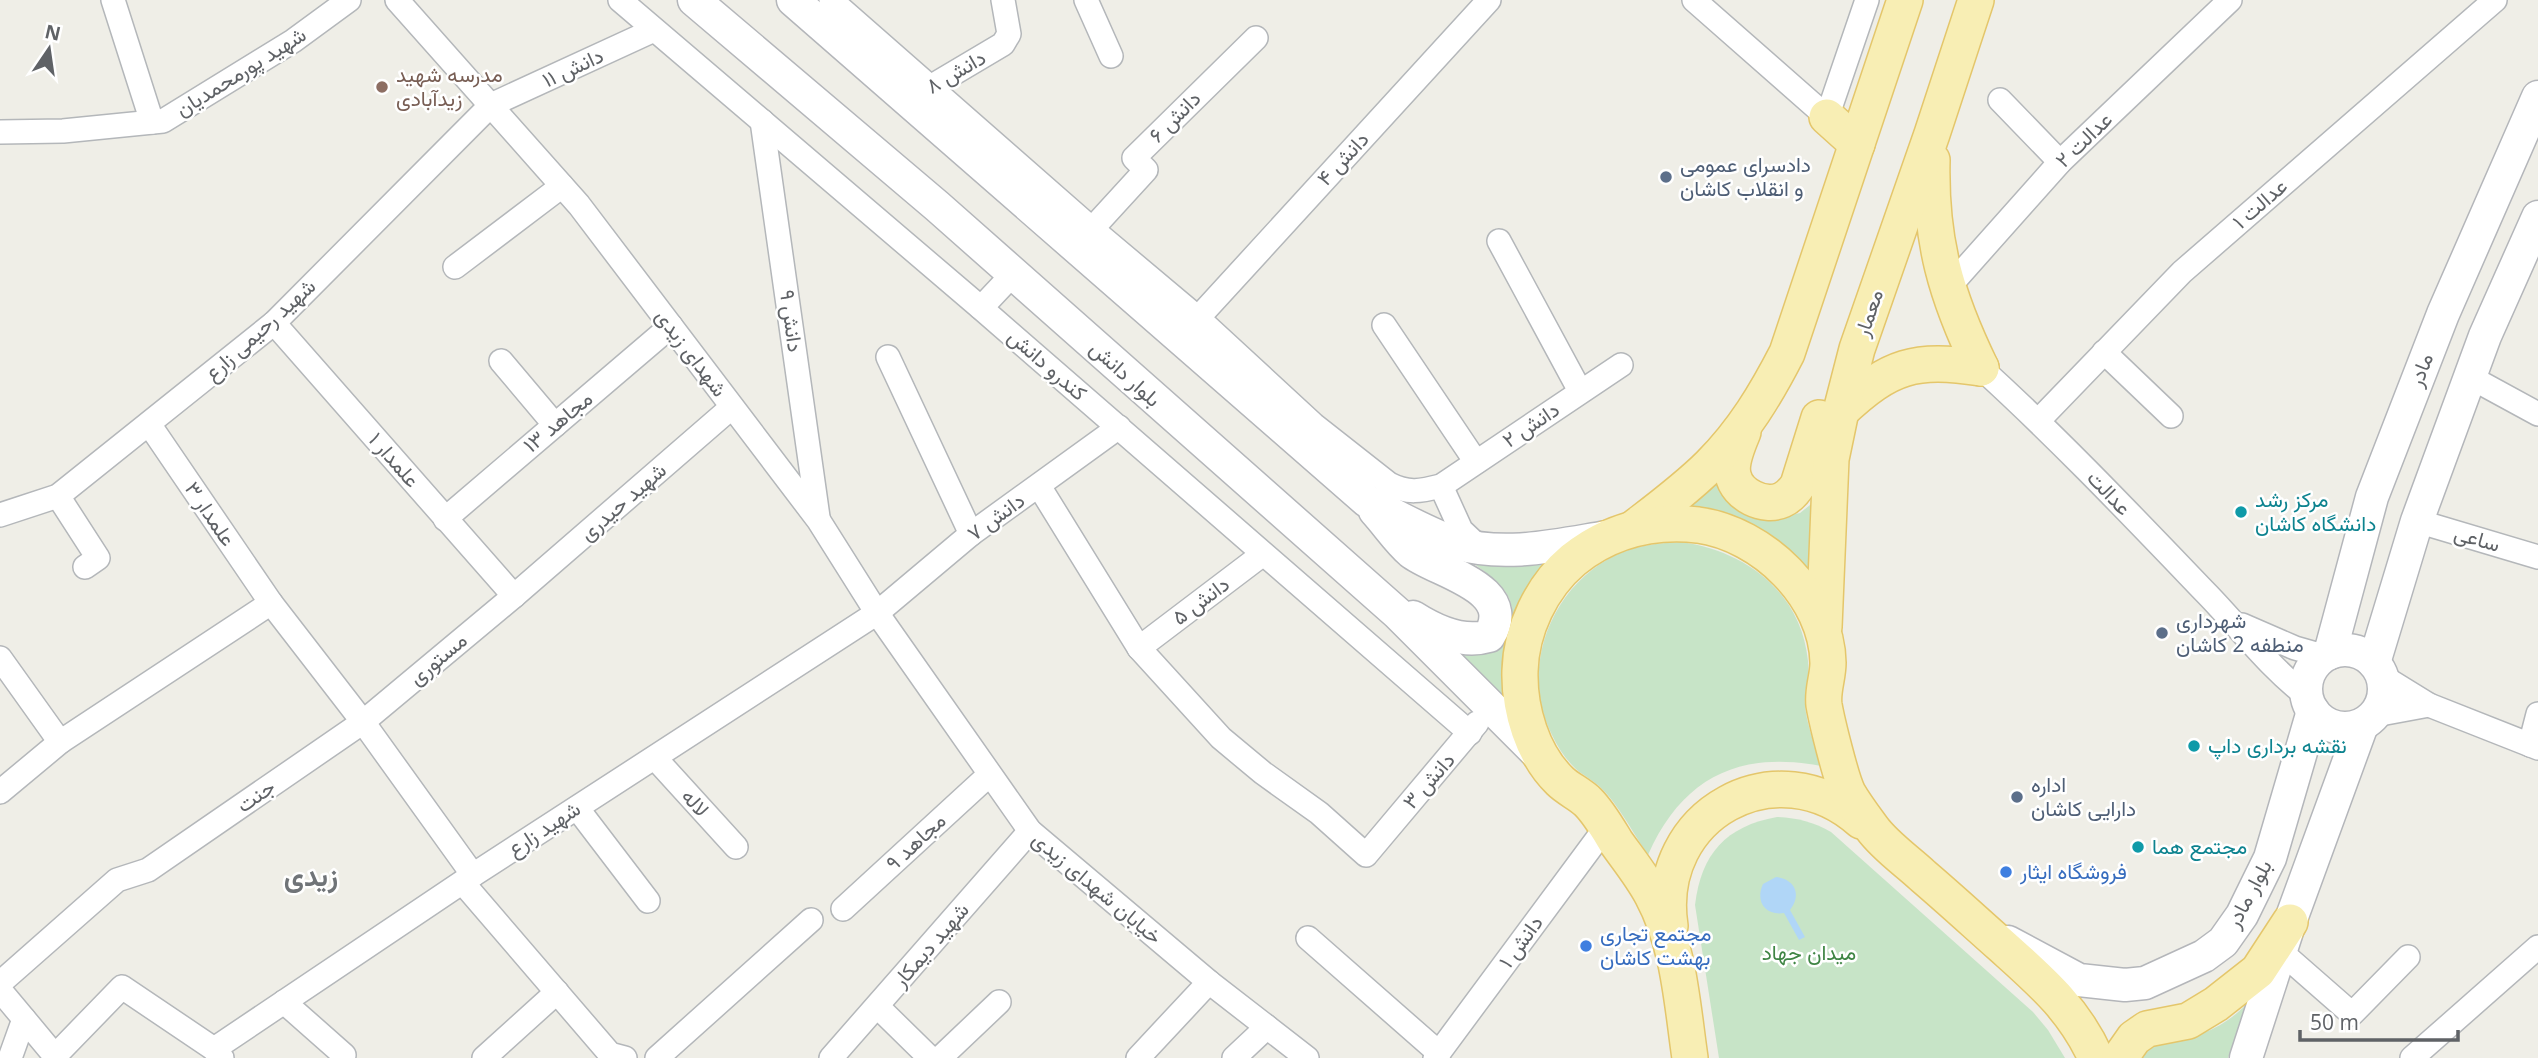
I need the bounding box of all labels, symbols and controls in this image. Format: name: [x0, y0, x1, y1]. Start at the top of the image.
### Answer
north arrow: [14, 14, 84, 84]
text: N: [42, 18, 63, 47]
street label: شهید پورمحمدیان: [170, 20, 312, 123]
street label: دانش ۱۱: [537, 41, 608, 93]
street label: دانش ۸: [920, 43, 991, 99]
place label: مدرسه شهید زیدآبادی: [396, 60, 503, 112]
marker: مدرسه شهید زیدآبادی: [374, 79, 390, 95]
street label: دانش ۶: [1142, 84, 1206, 148]
street label: عدالت ۲: [2049, 105, 2118, 173]
street label: دانش ۴: [1310, 125, 1374, 191]
place label: دادسرای عمومی و انقلاب کاشان: [1680, 150, 1811, 202]
marker: دادسرای عمومی و انقلاب کاشان: [1658, 169, 1674, 185]
street label: عدالت ۱: [2226, 172, 2293, 235]
street label: شهید رحیمی زارع: [198, 272, 322, 387]
street label: معمار: [1847, 285, 1889, 341]
street label: دانش ۹: [774, 288, 810, 354]
street label: شهدای زیدی: [650, 303, 734, 402]
street label: کندرو دانش: [1002, 322, 1093, 406]
street label: بلوار دانش: [1084, 334, 1167, 413]
street label: مادر: [2401, 349, 2439, 391]
street label: مجاهد ۱۳: [517, 384, 598, 458]
street label: دانش ۲: [1496, 395, 1565, 453]
street label: علمدار ۱: [363, 426, 426, 493]
street label: شهید حیدری: [573, 456, 672, 547]
street label: عدالت: [2081, 464, 2138, 521]
street label: علمدار ۳: [179, 476, 243, 551]
place label: مرکز رشد دانشگاه کاشان: [2255, 485, 2376, 537]
street label: دانش ۷: [961, 486, 1030, 547]
marker: مرکز رشد دانشگاه کاشان: [2233, 504, 2249, 520]
street label: ساعی: [2451, 518, 2504, 558]
street label: دانش ۵: [1166, 570, 1235, 631]
place label: شهرداری منطفه 2 کاشان: [2176, 606, 2304, 658]
marker: شهرداری منطفه 2 کاشان: [2154, 625, 2170, 641]
street label: مستوری: [402, 626, 472, 691]
place label: نقشه برداری داپ: [2208, 731, 2347, 760]
marker: نقشه برداری داپ: [2186, 738, 2202, 754]
street label: دانش ۳: [1396, 746, 1461, 815]
place label: اداره دارایی کاشان: [2031, 770, 2136, 822]
street label: جنت: [231, 772, 280, 818]
street label: لاله: [676, 782, 716, 822]
marker: اداره دارایی کاشان: [2009, 789, 2025, 805]
street label: شهید زارع: [501, 794, 586, 863]
street label: مجاهد ۹: [879, 806, 951, 876]
street label: خیابان شهدای زیدی: [1027, 825, 1169, 950]
place label: مجتمع هما: [2152, 832, 2247, 861]
marker: مجتمع هما: [2130, 839, 2146, 855]
street label: بلوار مادر: [2218, 854, 2278, 934]
district label: زیدی: [284, 856, 338, 894]
place label: فروشگاه ایثار: [2019, 857, 2127, 885]
marker: فروشگاه ایثار: [1998, 864, 2014, 880]
street label: شهید دیمکار: [885, 896, 975, 993]
street label: دانش ۱: [1492, 910, 1549, 973]
place label: مجتمع تجاری بهشت کاشان: [1600, 919, 1711, 971]
marker: مجتمع تجاری بهشت کاشان: [1578, 938, 1594, 954]
park label: میدان جهاد: [1762, 938, 1856, 966]
scale bar: [2300, 998, 2458, 1042]
text: 50 m: [2310, 1008, 2359, 1036]

